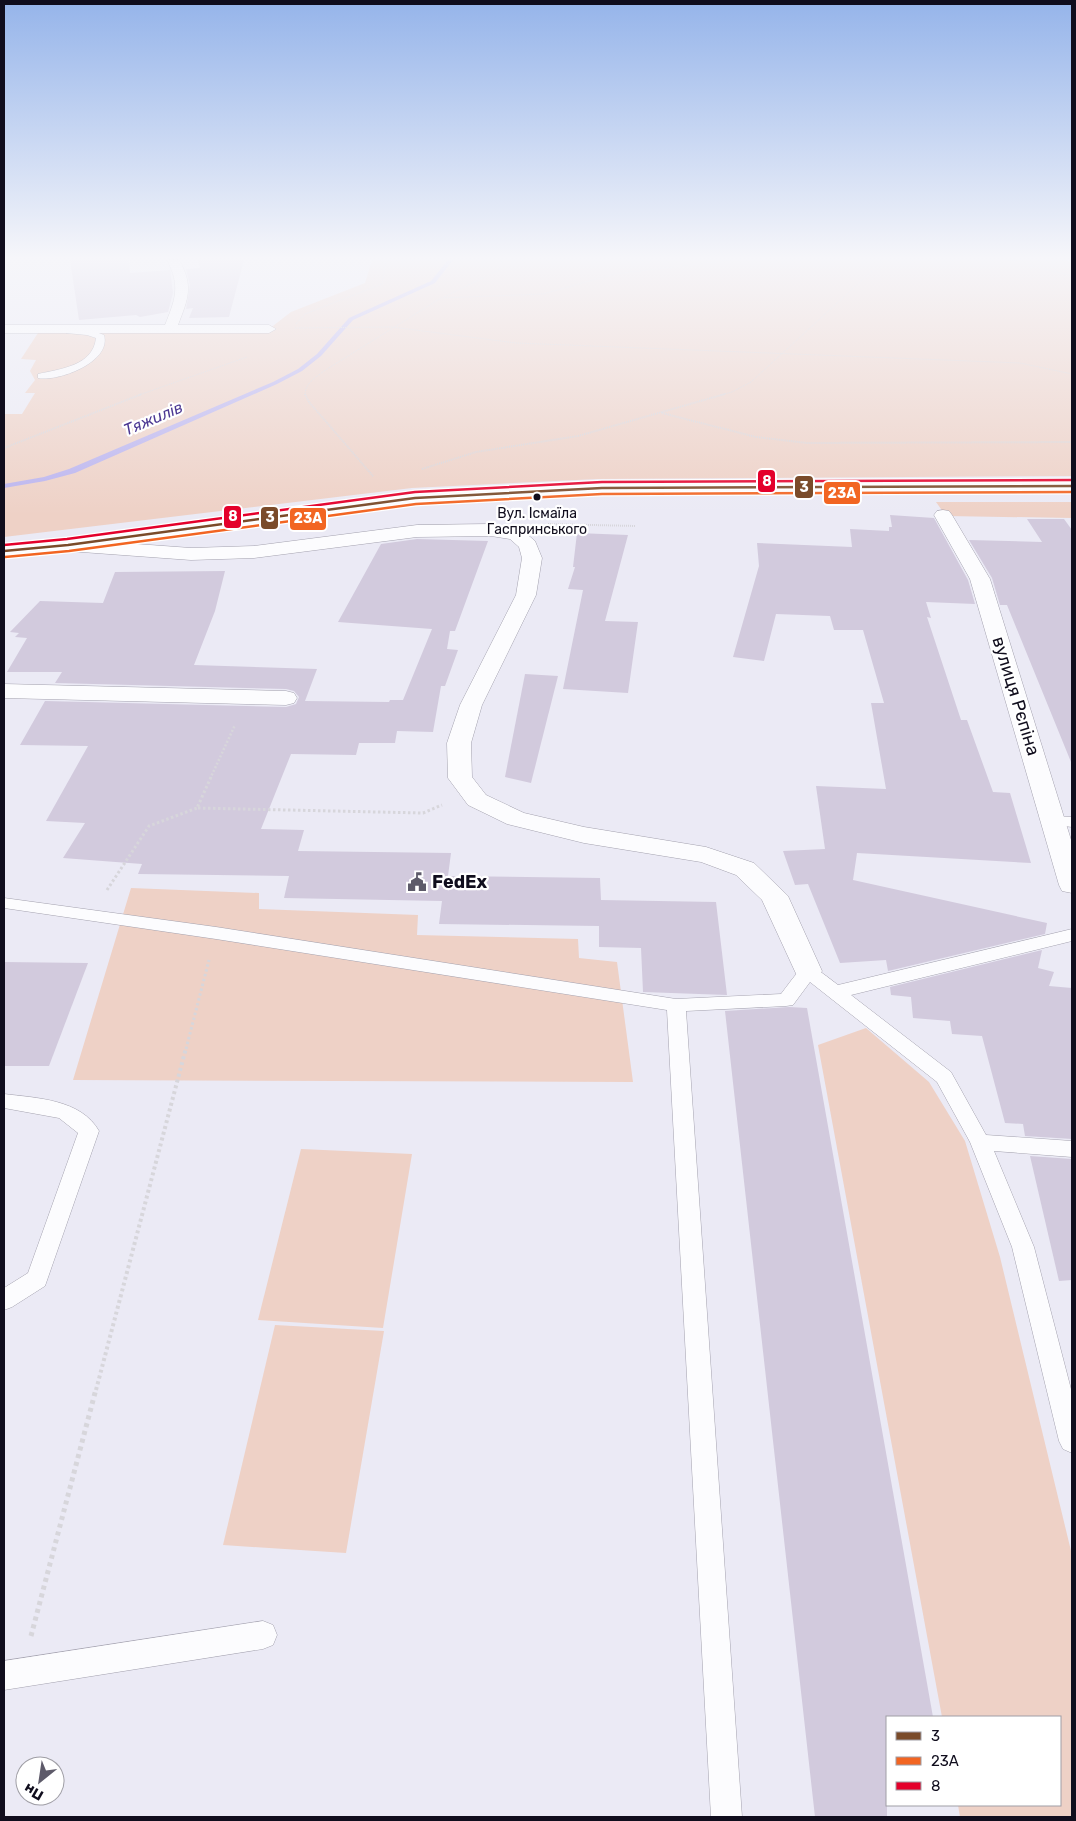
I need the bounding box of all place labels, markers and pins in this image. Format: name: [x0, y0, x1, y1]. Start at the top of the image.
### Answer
marker: Вул. Ісмаїла Гаспринського: [532, 492, 542, 502]
place label: Вул. Ісмаїла Гаспринського: [487, 505, 587, 538]
public building icon: FedEx: [406, 871, 428, 893]
place label: FedEx: [432, 871, 488, 893]

